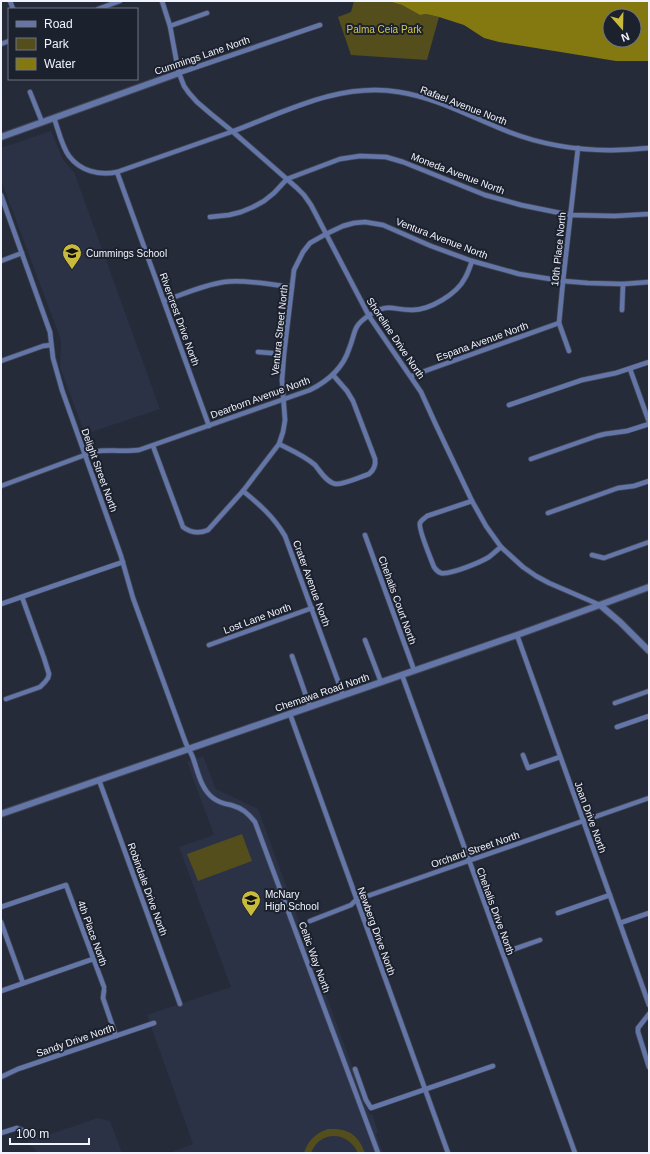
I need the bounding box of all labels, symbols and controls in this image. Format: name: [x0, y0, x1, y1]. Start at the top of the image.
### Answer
legend: [8, 8, 138, 80]
north arrow: [602, 8, 642, 48]
text: Road: [44, 17, 73, 31]
park label: Palma Ceia Park: [346, 24, 423, 35]
text: N: [620, 30, 631, 44]
street label: Cummings Lane North: [153, 34, 251, 77]
text: Park: [44, 37, 70, 51]
text: Water: [44, 57, 76, 71]
street label: Rafael Avenue North: [419, 84, 509, 127]
street label: Moneda Avenue North: [409, 151, 506, 196]
street label: 10th Place North: [549, 211, 568, 287]
street label: Ventura Avenue North: [394, 216, 489, 261]
school or university icon: Cummings School: [61, 242, 83, 270]
place label: Cummings School: [86, 248, 167, 259]
street label: Rivercrest Drive North: [158, 271, 202, 367]
street label: Ventura Street North: [269, 284, 290, 376]
street label: Shoreline Drive North: [364, 296, 427, 381]
street label: Espana Avenue North: [435, 320, 530, 363]
street label: Dearborn Avenue North: [209, 374, 311, 421]
street label: Delight Street North: [79, 427, 120, 513]
street label: Crater Avenue North: [291, 539, 332, 628]
street label: Chehalis Court North: [376, 554, 419, 646]
street label: Lost Lane North: [222, 601, 292, 636]
street label: Chemawa Road North: [274, 671, 371, 714]
street label: Joan Drive North: [573, 780, 609, 854]
street label: Orchard Street North: [429, 829, 521, 870]
street label: Robindale Drive North: [126, 841, 170, 937]
street label: Chehalis Drive North: [475, 866, 516, 956]
street label: Newberg Drive North: [355, 885, 398, 977]
school or university icon: McNary High School: [240, 889, 262, 917]
place label: McNary High School: [265, 889, 319, 912]
street label: 4th Place North: [76, 899, 109, 967]
street label: Celtic Way North: [297, 920, 332, 994]
street label: Sandy Drive North: [35, 1022, 116, 1059]
scale bar: [10, 1120, 89, 1146]
text: 100 m: [16, 1127, 49, 1141]

